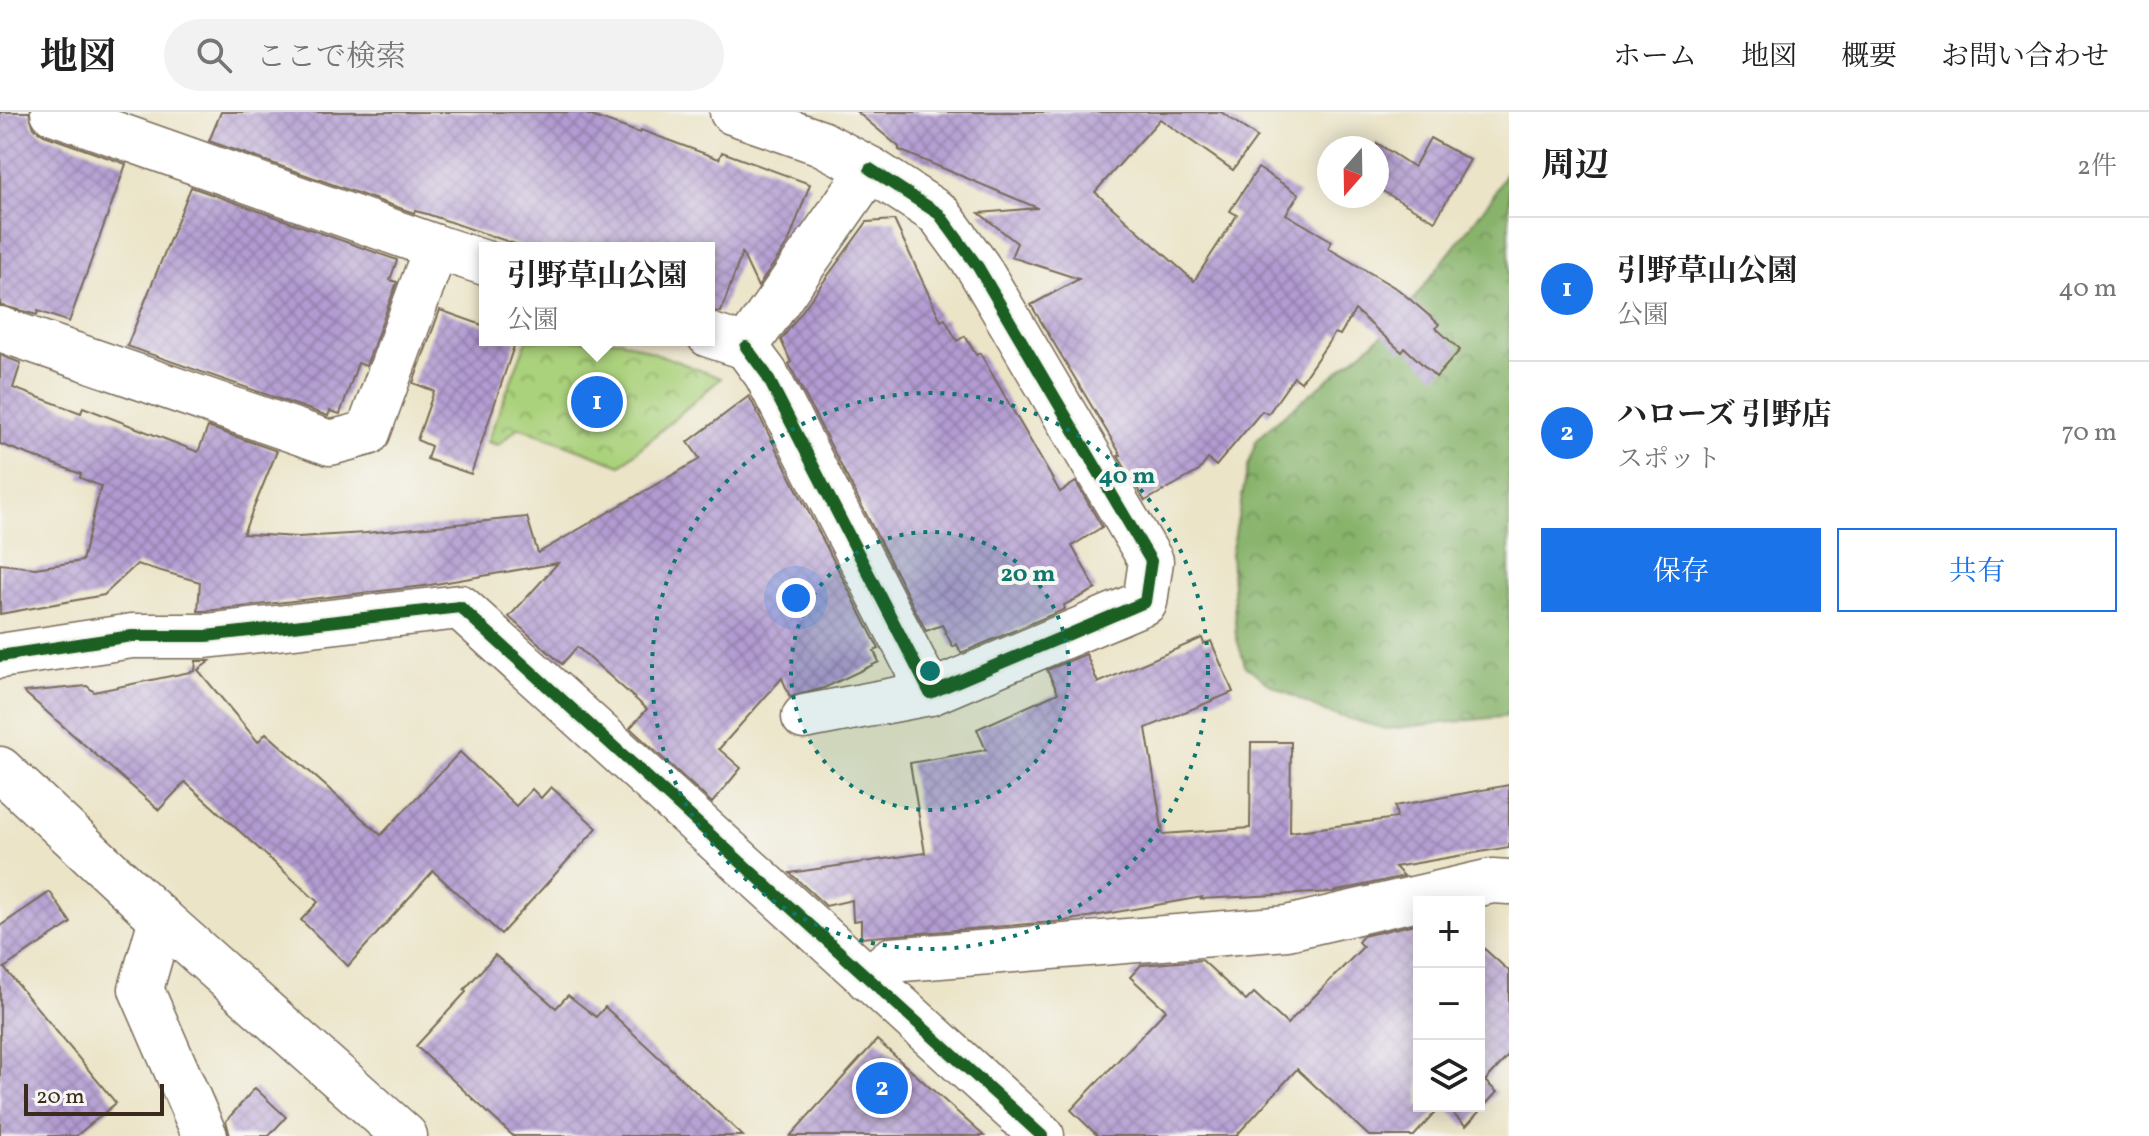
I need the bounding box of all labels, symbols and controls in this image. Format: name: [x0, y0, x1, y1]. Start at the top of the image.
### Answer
search box: [164, 19, 724, 91]
text: 地図: [40, 33, 116, 86]
icon: search: [192, 33, 236, 77]
text: ここで検索: [256, 37, 406, 79]
text: ホーム: [1613, 38, 1697, 77]
text: 地図: [1741, 38, 1797, 77]
text: 概要: [1841, 38, 1897, 77]
text: お問い合わせ: [1941, 38, 2109, 77]
north arrow: [1317, 136, 1389, 208]
text: 周辺: [1541, 144, 1609, 191]
text: 2件: [2077, 149, 2117, 185]
popup: [479, 242, 715, 346]
text: 引野草山公園: [1617, 251, 1797, 293]
text: 引野草山公園: [507, 256, 687, 298]
text: 1: [1562, 271, 1572, 307]
text: 40 m: [2058, 271, 2117, 307]
text: 公園: [1617, 298, 1669, 334]
text: 公園: [507, 303, 559, 339]
pin: 1: [571, 372, 623, 432]
text: ハローズ 引野店: [1617, 395, 1832, 437]
text: 2: [1560, 415, 1574, 451]
text: 70 m: [2062, 415, 2117, 451]
text: スポット: [1617, 442, 1721, 478]
text: 40 m: [1099, 460, 1155, 494]
button: 保存: [1541, 528, 1821, 612]
button: 共有: [1837, 528, 2117, 612]
text: 20 m: [1000, 558, 1056, 592]
your location: [776, 578, 816, 618]
centre of rings: [916, 657, 944, 685]
map controls: [1413, 896, 1485, 1112]
button: +: [1413, 896, 1485, 968]
button: −: [1413, 968, 1485, 1040]
button: layers: [1413, 1040, 1485, 1112]
pin: 2: [856, 1058, 908, 1118]
scale bar: [24, 1080, 164, 1116]
text: 20 m: [36, 1082, 85, 1113]

